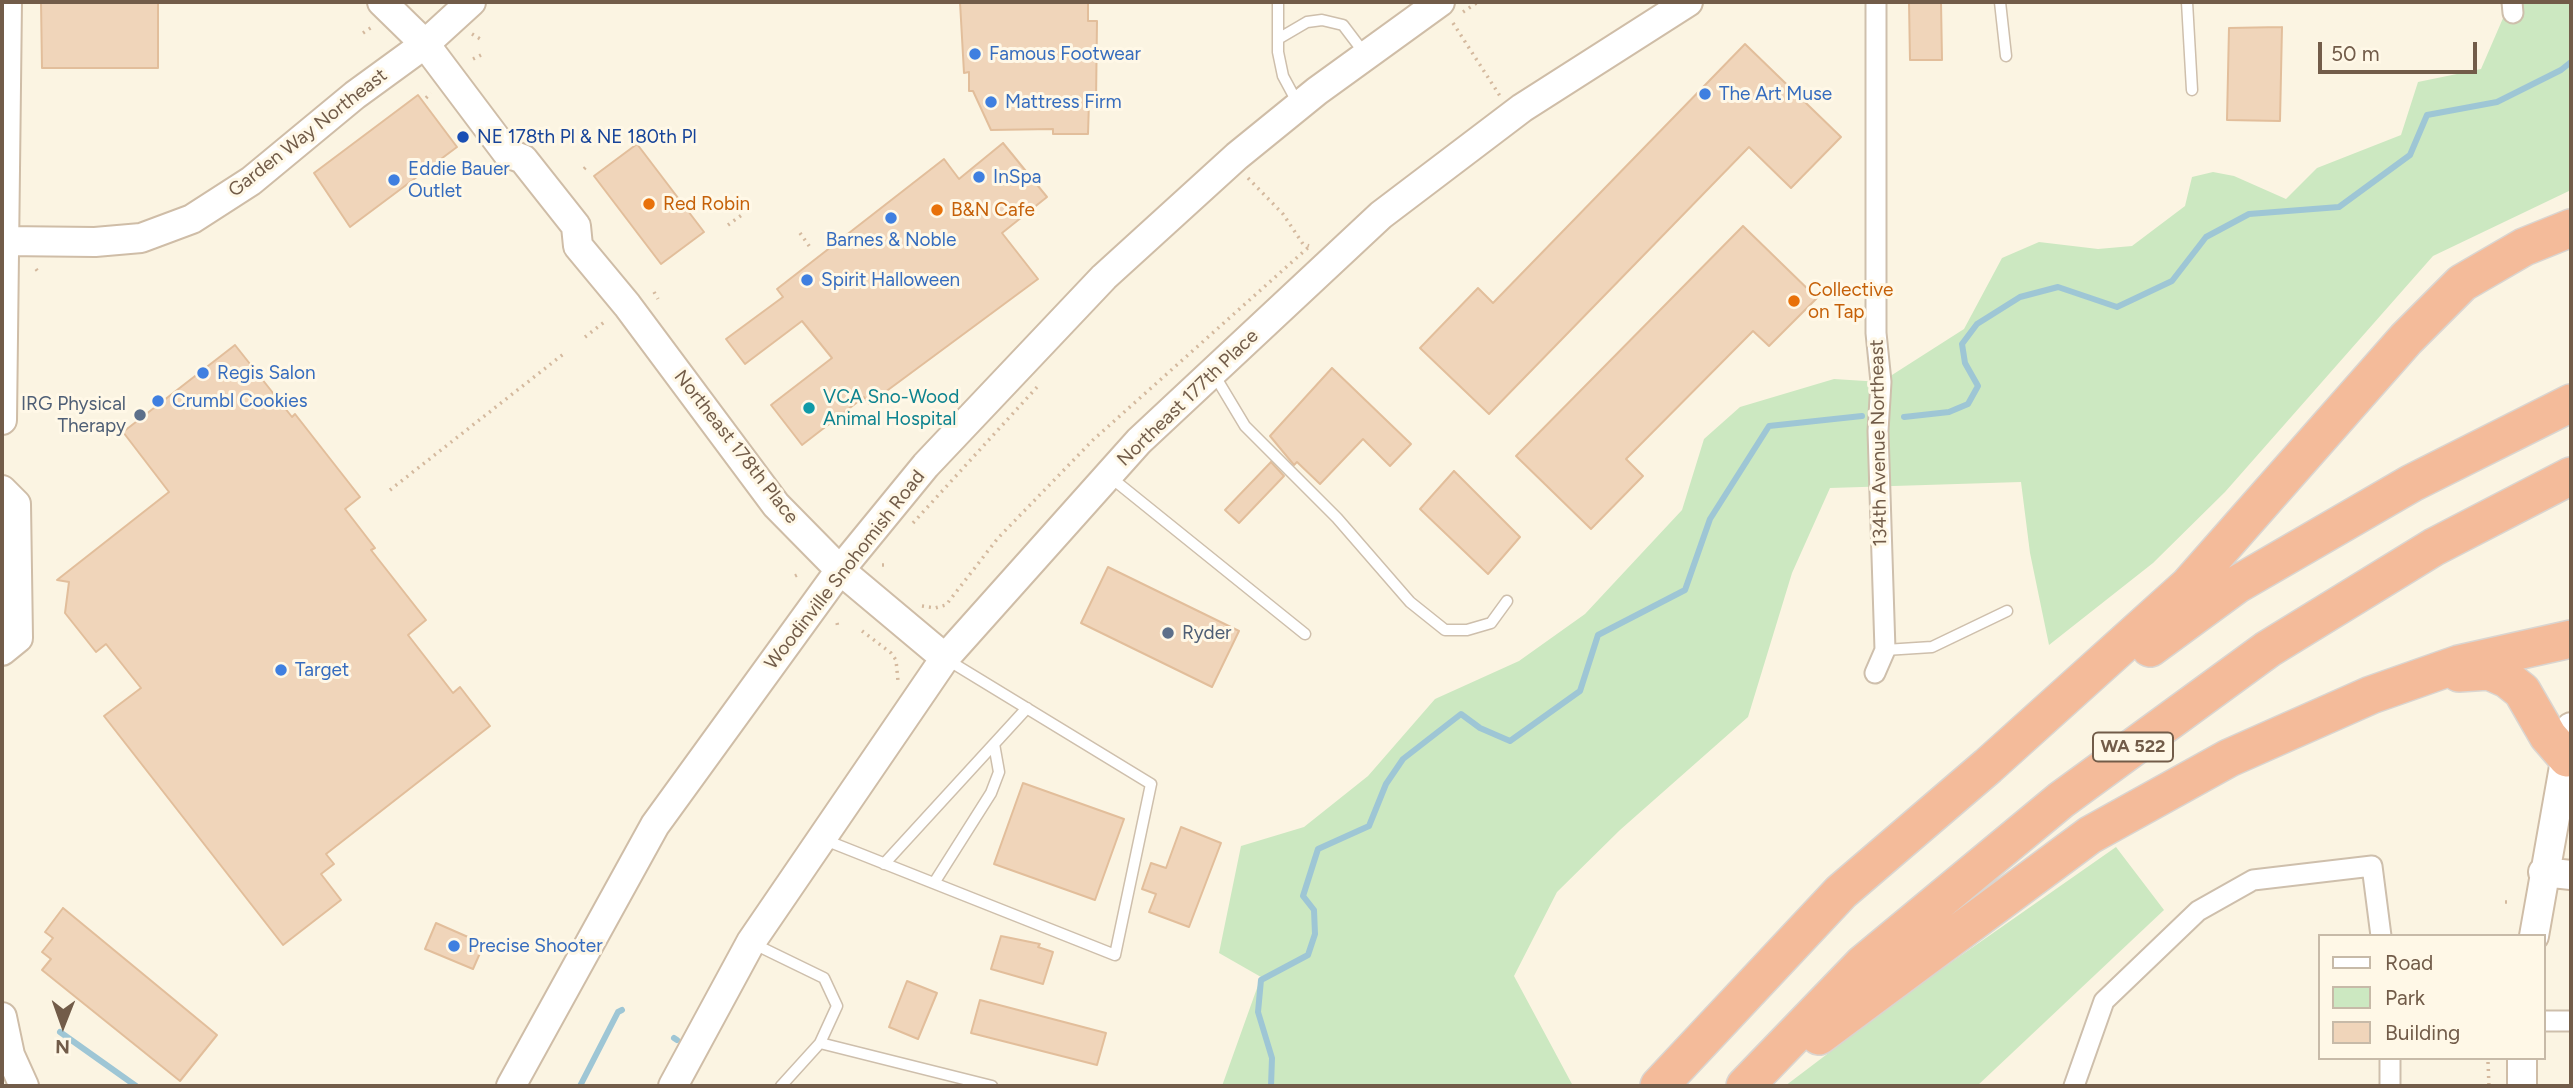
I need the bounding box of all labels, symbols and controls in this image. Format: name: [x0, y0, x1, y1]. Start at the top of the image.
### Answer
scale bar: [2321, 28, 2480, 72]
text: 50 m: [2331, 41, 2380, 66]
place label: Famous Footwear: [989, 43, 1141, 65]
marker: Famous Footwear: [967, 46, 983, 62]
street label: Garden Way Northeast: [224, 64, 392, 202]
place label: The Art Muse: [1719, 83, 1832, 105]
marker: The Art Muse: [1697, 86, 1713, 102]
place label: Mattress Firm: [1005, 91, 1122, 113]
marker: Mattress Firm: [983, 94, 999, 110]
place label: NE 178th Pl & NE 180th Pl: [477, 126, 697, 148]
marker: NE 178th Pl & NE 180th Pl: [455, 129, 471, 145]
place label: Eddie Bauer Outlet: [408, 158, 510, 202]
place label: InSpa: [993, 166, 1041, 188]
marker: InSpa: [971, 169, 987, 185]
marker: Eddie Bauer Outlet: [386, 172, 402, 188]
place label: Red Robin: [663, 193, 750, 215]
marker: Red Robin: [641, 196, 657, 212]
place label: B&N Cafe: [951, 199, 1035, 221]
marker: B&N Cafe: [929, 202, 945, 218]
marker: Barnes & Noble: [883, 210, 899, 226]
place label: Barnes & Noble: [826, 229, 956, 251]
place label: Spirit Halloween: [821, 269, 960, 291]
marker: Spirit Halloween: [799, 272, 815, 288]
place label: Collective on Tap: [1808, 279, 1893, 323]
marker: Collective on Tap: [1786, 293, 1802, 309]
street label: Northeast 177th Place: [1113, 325, 1263, 471]
street label: 134th Avenue Northeast: [1866, 339, 1892, 547]
place label: Regis Salon: [217, 362, 316, 384]
marker: Regis Salon: [195, 365, 211, 381]
street label: Northeast 178th Place: [669, 366, 803, 528]
place label: VCA Sno-Wood Animal Hospital: [823, 386, 959, 430]
place label: Crumbl Cookies: [172, 390, 307, 412]
place label: IRG Physical Therapy: [21, 393, 126, 437]
marker: Crumbl Cookies: [150, 393, 166, 409]
marker: VCA Sno-Wood Animal Hospital: [801, 400, 817, 416]
marker: IRG Physical Therapy: [132, 407, 148, 423]
street label: Woodinville Snohomish Road: [760, 466, 930, 674]
place label: Ryder: [1182, 622, 1232, 644]
marker: Ryder: [1160, 625, 1176, 641]
place label: Target: [295, 659, 349, 681]
marker: Target: [273, 662, 289, 678]
road number: WA 522: [2093, 732, 2173, 762]
legend: [2318, 934, 2545, 1060]
place label: Precise Shooter: [468, 935, 603, 957]
marker: Precise Shooter: [446, 938, 462, 954]
text: Road: [2385, 950, 2433, 975]
text: Park: [2385, 985, 2425, 1010]
north arrow: [28, 990, 98, 1060]
text: Building: [2385, 1020, 2460, 1045]
text: N: [55, 1035, 70, 1058]

